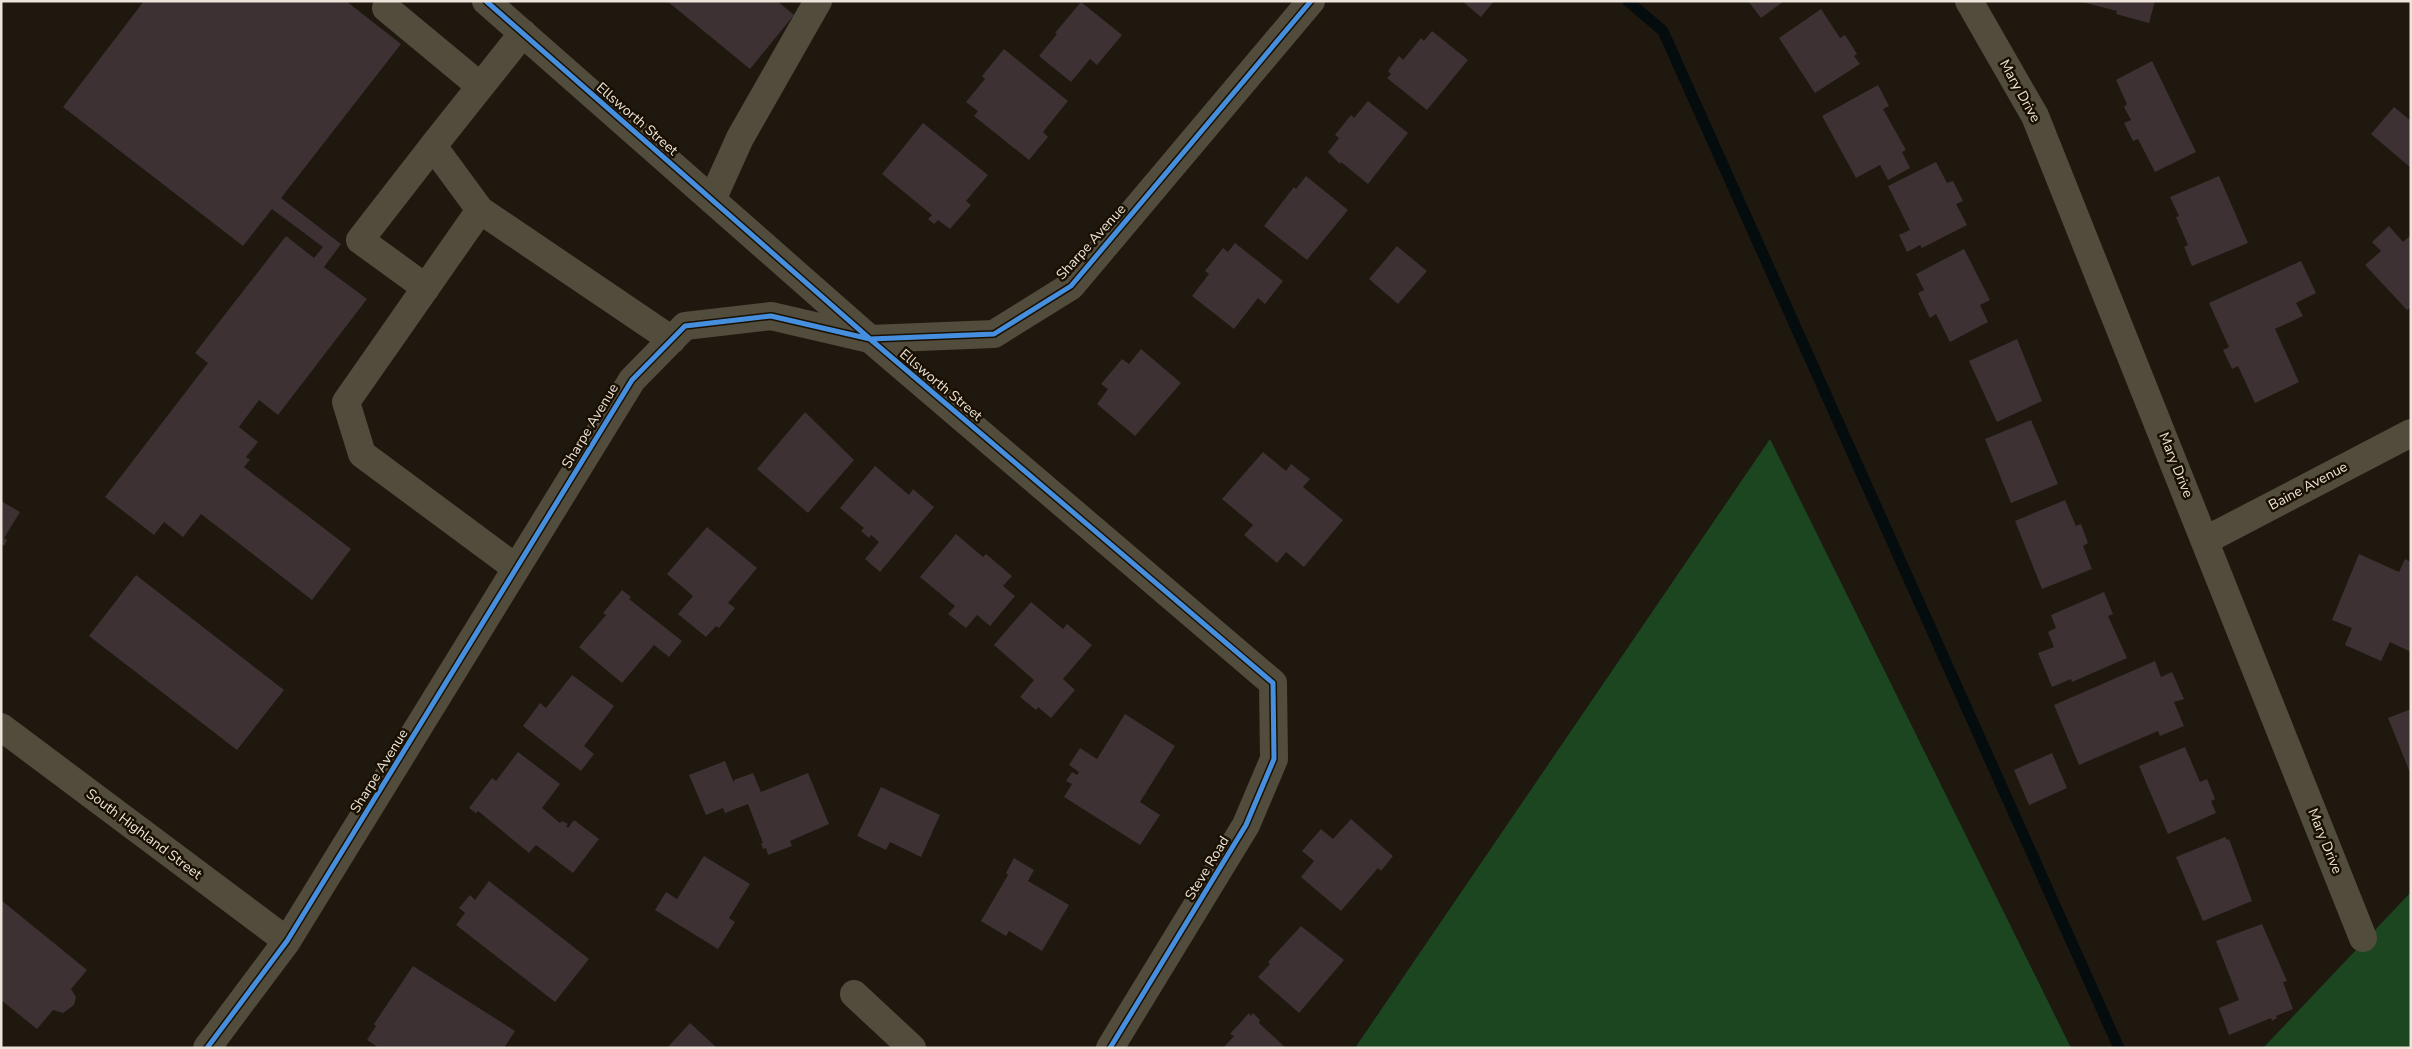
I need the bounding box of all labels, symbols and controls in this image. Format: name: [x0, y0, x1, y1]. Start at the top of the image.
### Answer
street label: Mary Drive: [1995, 56, 2045, 126]
street label: Ellsworth Street: [592, 78, 682, 160]
street label: Sharpe Avenue: [1052, 200, 1130, 284]
street label: Ellsworth Street: [896, 345, 986, 425]
street label: Sharpe Avenue: [557, 380, 623, 472]
street label: Mary Drive: [2154, 430, 2198, 500]
street label: Baine Avenue: [2265, 457, 2351, 515]
street label: Sharpe Avenue: [346, 725, 412, 817]
street label: South Highland Street: [82, 784, 206, 884]
street label: Mary Drive: [2303, 806, 2347, 876]
street label: Steve Road: [1180, 832, 1234, 904]

